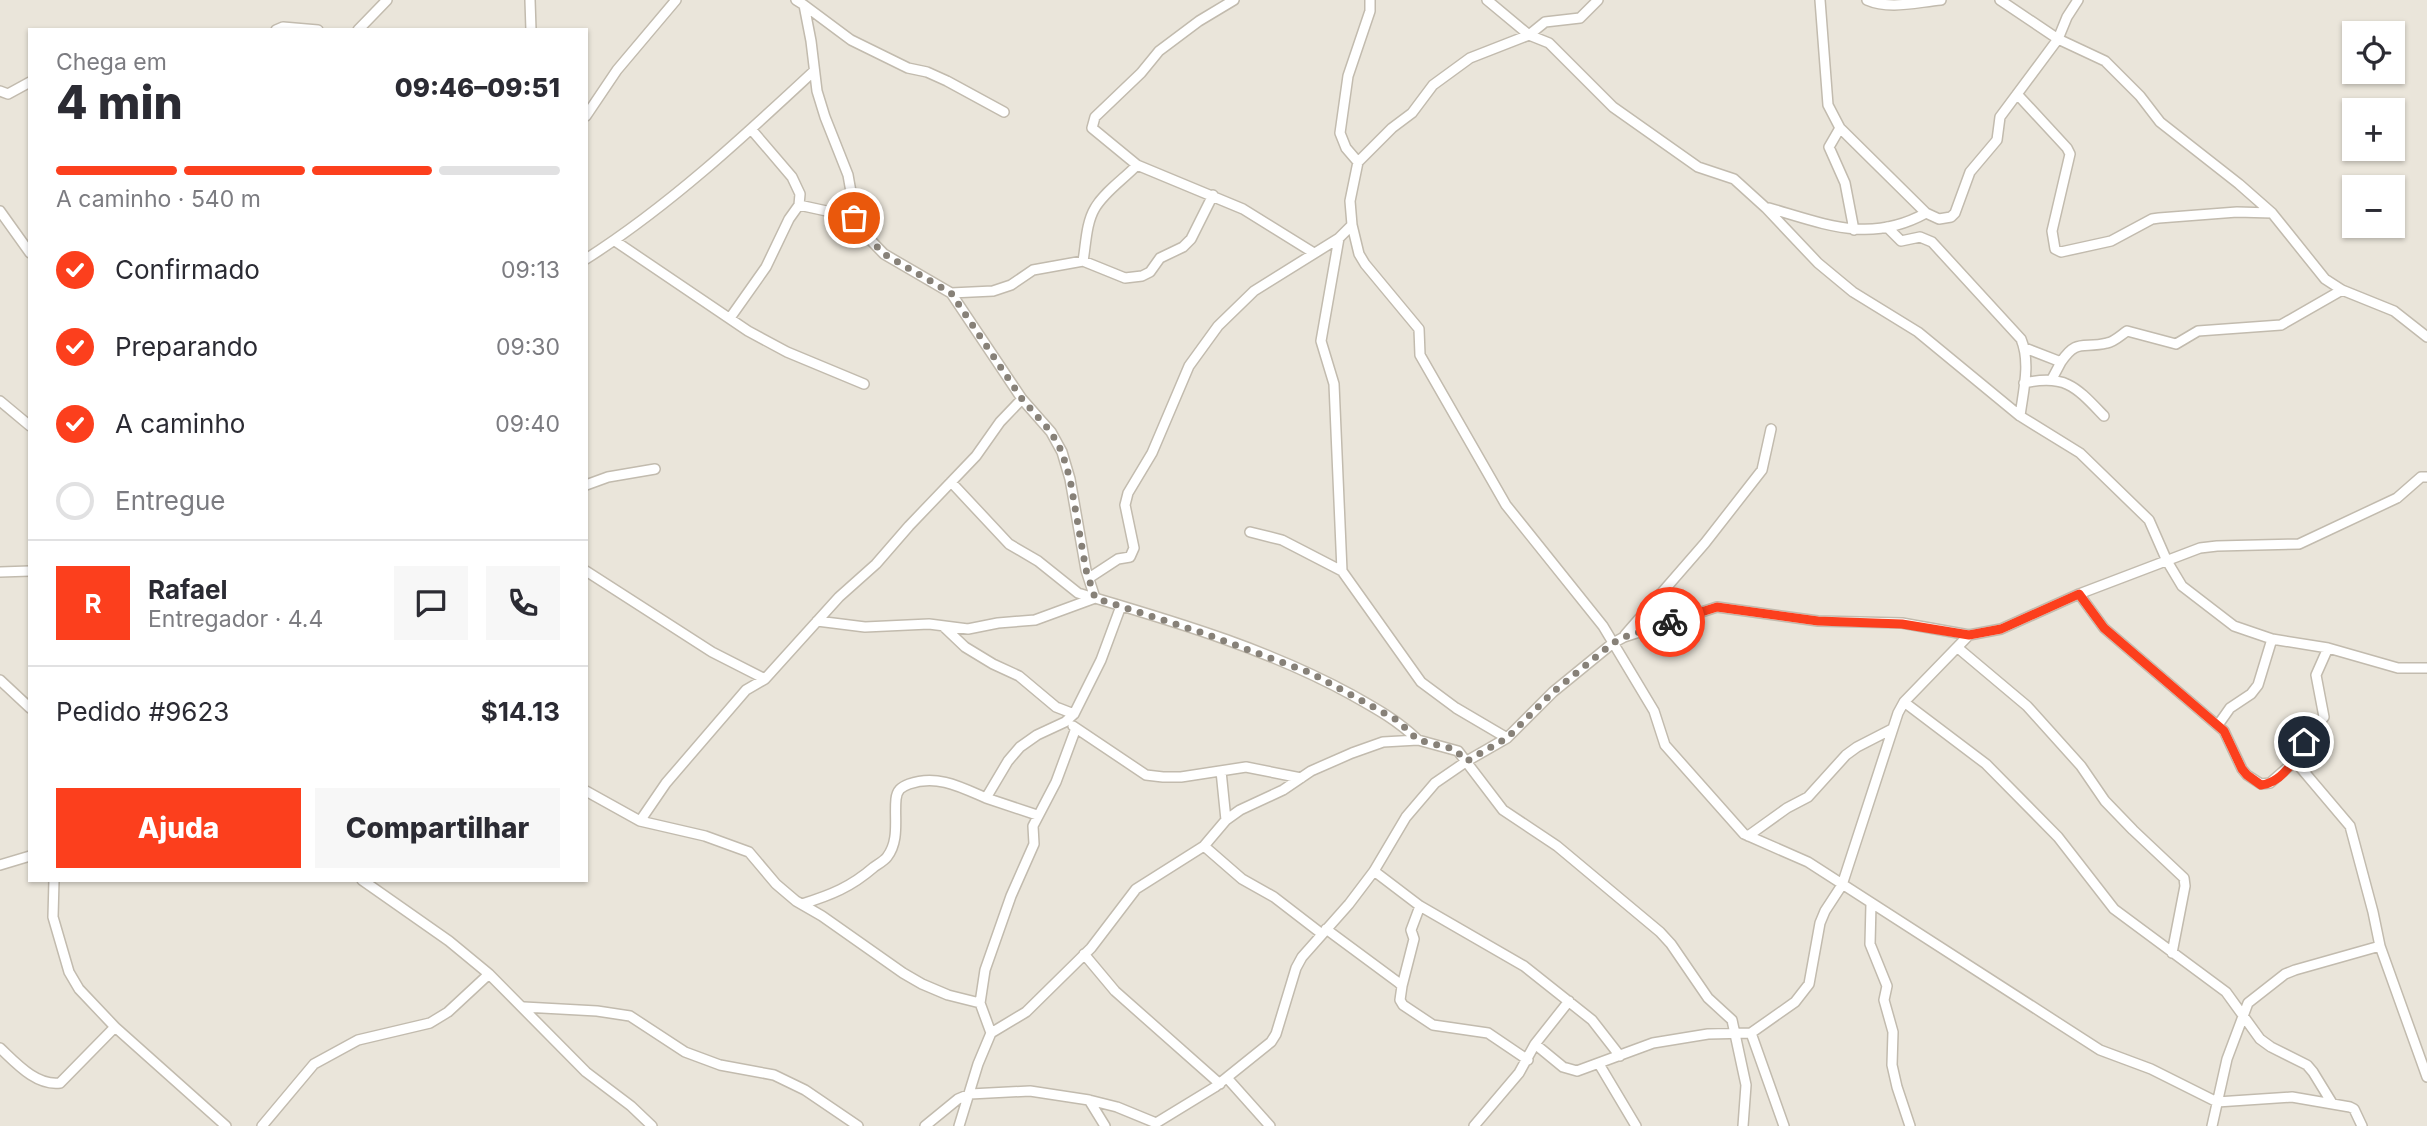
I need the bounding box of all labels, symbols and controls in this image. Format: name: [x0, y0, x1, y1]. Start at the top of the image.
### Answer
map controls: [2342, 21, 2405, 238]
button: locate: [2342, 21, 2405, 84]
text: Chega em: [56, 48, 167, 76]
text: 09:46–09:51: [395, 72, 560, 103]
text: 4 min: [56, 74, 183, 130]
button: +: [2342, 98, 2405, 161]
button: −: [2342, 175, 2405, 238]
text: A caminho · 540 m: [56, 185, 261, 213]
pin: [824, 188, 884, 248]
icon: bag: [835, 199, 873, 237]
icon: check: [56, 251, 94, 289]
text: Confirmado: [115, 254, 260, 285]
text: 09:13: [501, 256, 560, 284]
icon: check: [56, 328, 94, 366]
text: Preparando: [115, 331, 258, 362]
text: 09:30: [496, 333, 560, 361]
icon: check: [56, 405, 94, 443]
text: A caminho: [115, 408, 245, 439]
text: 09:40: [495, 410, 560, 438]
text: Entregue: [115, 485, 226, 516]
button: chat: [394, 566, 468, 640]
button: phone: [486, 566, 560, 640]
text: Rafael: [148, 574, 228, 605]
courier: [1635, 587, 1705, 657]
text: R: [84, 588, 102, 619]
icon: bike: [1651, 603, 1689, 641]
text: Entregador · 4.4: [148, 605, 323, 633]
text: Pedido #9623: [56, 696, 229, 727]
text: $14.13: [481, 696, 560, 727]
pin: [2274, 712, 2334, 772]
icon: home: [2285, 723, 2323, 761]
button: Ajuda: [56, 788, 301, 868]
button: Compartilhar: [315, 788, 560, 868]

